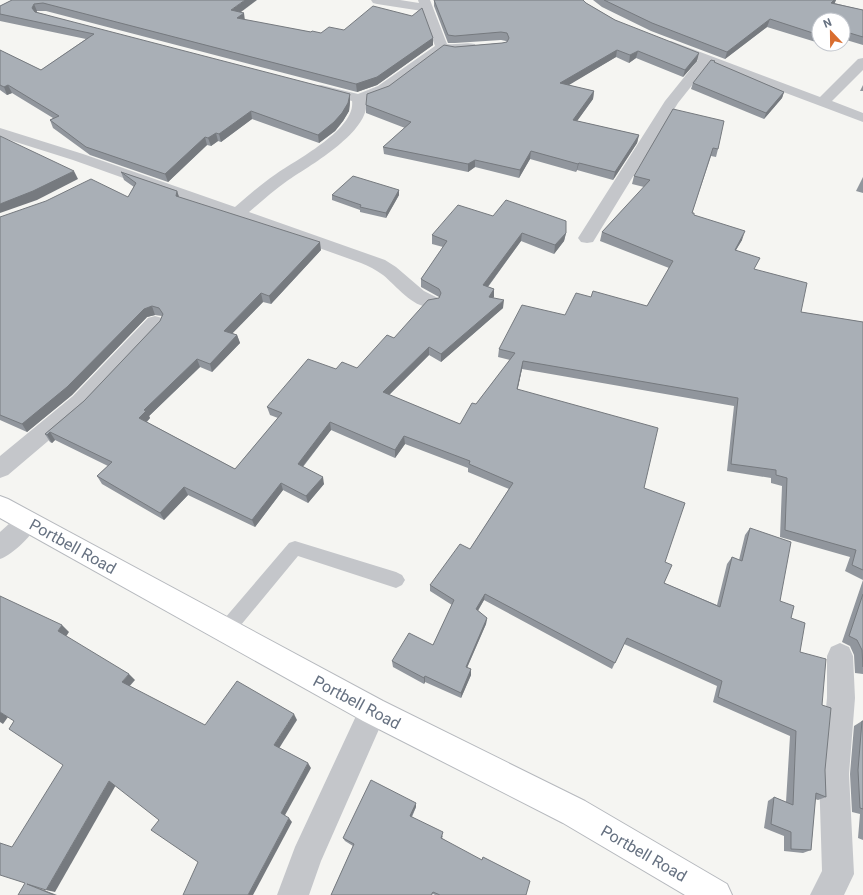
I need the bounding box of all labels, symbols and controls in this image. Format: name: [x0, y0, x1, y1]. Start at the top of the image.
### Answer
north arrow: [811, 12, 851, 52]
text: N: [821, 16, 834, 31]
street label: Portbell Road: [26, 515, 119, 578]
street label: Portbell Road: [310, 671, 404, 733]
street label: Portbell Road: [597, 821, 690, 886]

